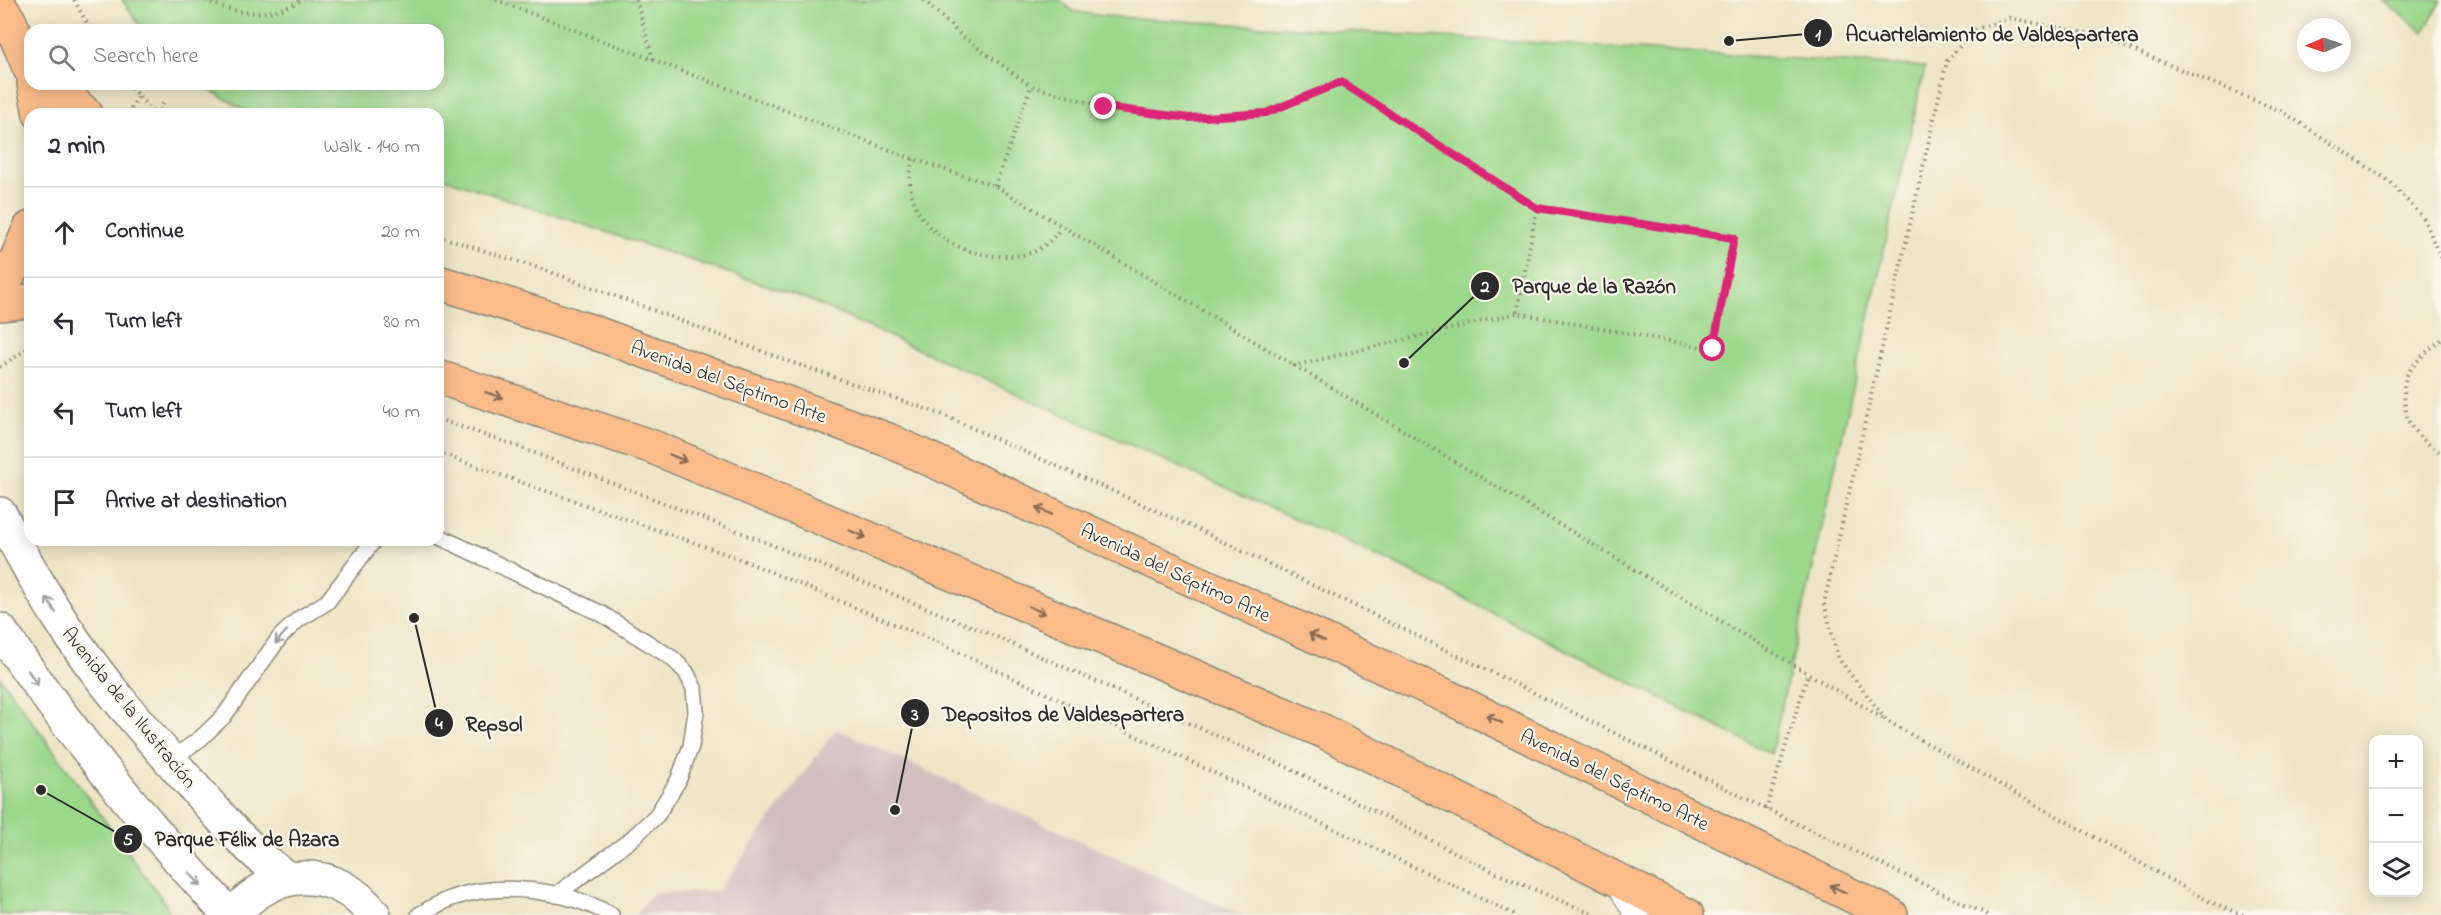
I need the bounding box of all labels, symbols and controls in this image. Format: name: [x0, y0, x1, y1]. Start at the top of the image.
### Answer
callout: Acuartelamiento de Valdespartera: [1803, 14, 2150, 53]
north arrow: [2297, 18, 2351, 72]
text: Acuartelamiento de Valdespartera: [1845, 21, 2139, 51]
text: 1: [1815, 23, 1821, 49]
search box: [24, 24, 444, 90]
icon: search: [45, 41, 78, 74]
text: Search here: [93, 41, 198, 73]
route end: [1090, 93, 1116, 119]
text: 2 min: [48, 128, 105, 166]
text: Walk · 140 m: [324, 133, 420, 162]
icon: ahead: [48, 216, 81, 249]
text: Continue: [105, 216, 184, 248]
text: 20 m: [381, 218, 420, 247]
callout: Parque de la Razón: [1470, 266, 1688, 305]
text: Parque de la Razón: [1512, 273, 1676, 303]
text: 2: [1480, 275, 1490, 301]
icon: left: [48, 306, 81, 339]
text: Turn left: [105, 306, 182, 338]
text: 80 m: [383, 308, 420, 337]
street label: Avenida del Séptimo Arte: [626, 334, 830, 432]
route start: [1699, 335, 1725, 361]
one-way arrow: [484, 390, 503, 401]
icon: left: [48, 396, 81, 429]
text: Turn left: [105, 396, 182, 428]
text: 40 m: [383, 398, 420, 427]
one-way arrow: [668, 453, 687, 464]
icon: arrive: [48, 486, 81, 519]
text: Arrive at destination: [105, 486, 287, 518]
one-way arrow: [1036, 505, 1054, 517]
street label: Avenida del Séptimo Arte: [1075, 517, 1275, 631]
one-way arrow: [848, 529, 866, 540]
one-way arrow: [45, 597, 57, 614]
one-way arrow: [1028, 605, 1046, 616]
street label: Avenida de la Ilustración: [54, 622, 203, 796]
one-way arrow: [274, 629, 288, 644]
one-way arrow: [1309, 630, 1327, 642]
one-way arrow: [27, 670, 39, 686]
callout: Depositos de Valdespartera: [900, 694, 1196, 733]
text: Depositos de Valdespartera: [941, 701, 1184, 731]
text: 3: [910, 703, 919, 729]
callout: Repsol: [424, 704, 534, 743]
text: Repsol: [466, 711, 523, 741]
text: 4: [435, 712, 443, 738]
one-way arrow: [1485, 713, 1503, 725]
street label: Avenida del Séptimo Arte: [1515, 723, 1713, 840]
map controls: [2369, 735, 2423, 897]
button: +: [2369, 735, 2423, 789]
button: −: [2369, 789, 2423, 843]
callout: Parque Félix de Azara: [113, 819, 352, 858]
text: Parque Félix de Azara: [155, 826, 339, 856]
text: 5: [123, 828, 134, 854]
button: layers: [2369, 843, 2423, 897]
one-way arrow: [188, 871, 202, 886]
one-way arrow: [1830, 883, 1848, 894]

